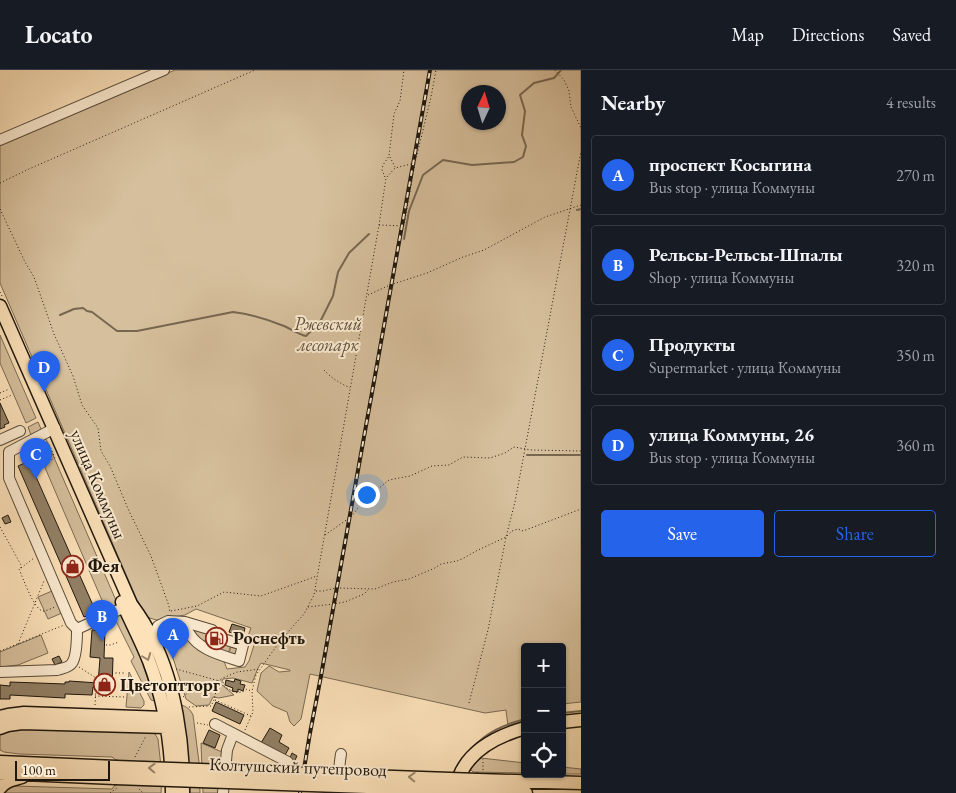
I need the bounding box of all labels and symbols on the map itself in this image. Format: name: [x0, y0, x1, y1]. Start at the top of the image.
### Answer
north arrow: [461, 85, 506, 130]
park label: Ржевский лесопарк: [294, 312, 362, 357]
pin: D: [28, 351, 60, 392]
street label: улица Коммуны: [65, 426, 132, 542]
pin: C: [20, 438, 52, 479]
your location: [354, 482, 380, 508]
shop icon: Фея: [60, 554, 84, 578]
place label: Фея: [88, 554, 120, 577]
pin: B: [86, 600, 118, 641]
pin: A: [157, 618, 189, 659]
fuel station icon: Роснефть: [205, 626, 229, 650]
place label: Роснефть: [233, 626, 305, 649]
one-way arrow: [141, 653, 151, 661]
shop icon: Цветоптторг: [92, 673, 116, 697]
place label: Цветоптторг: [120, 673, 220, 696]
street label: Колтушский путепровод: [209, 752, 387, 781]
scale bar: [15, 758, 110, 781]
one-way arrow: [148, 763, 156, 773]
one-way arrow: [408, 772, 416, 783]

